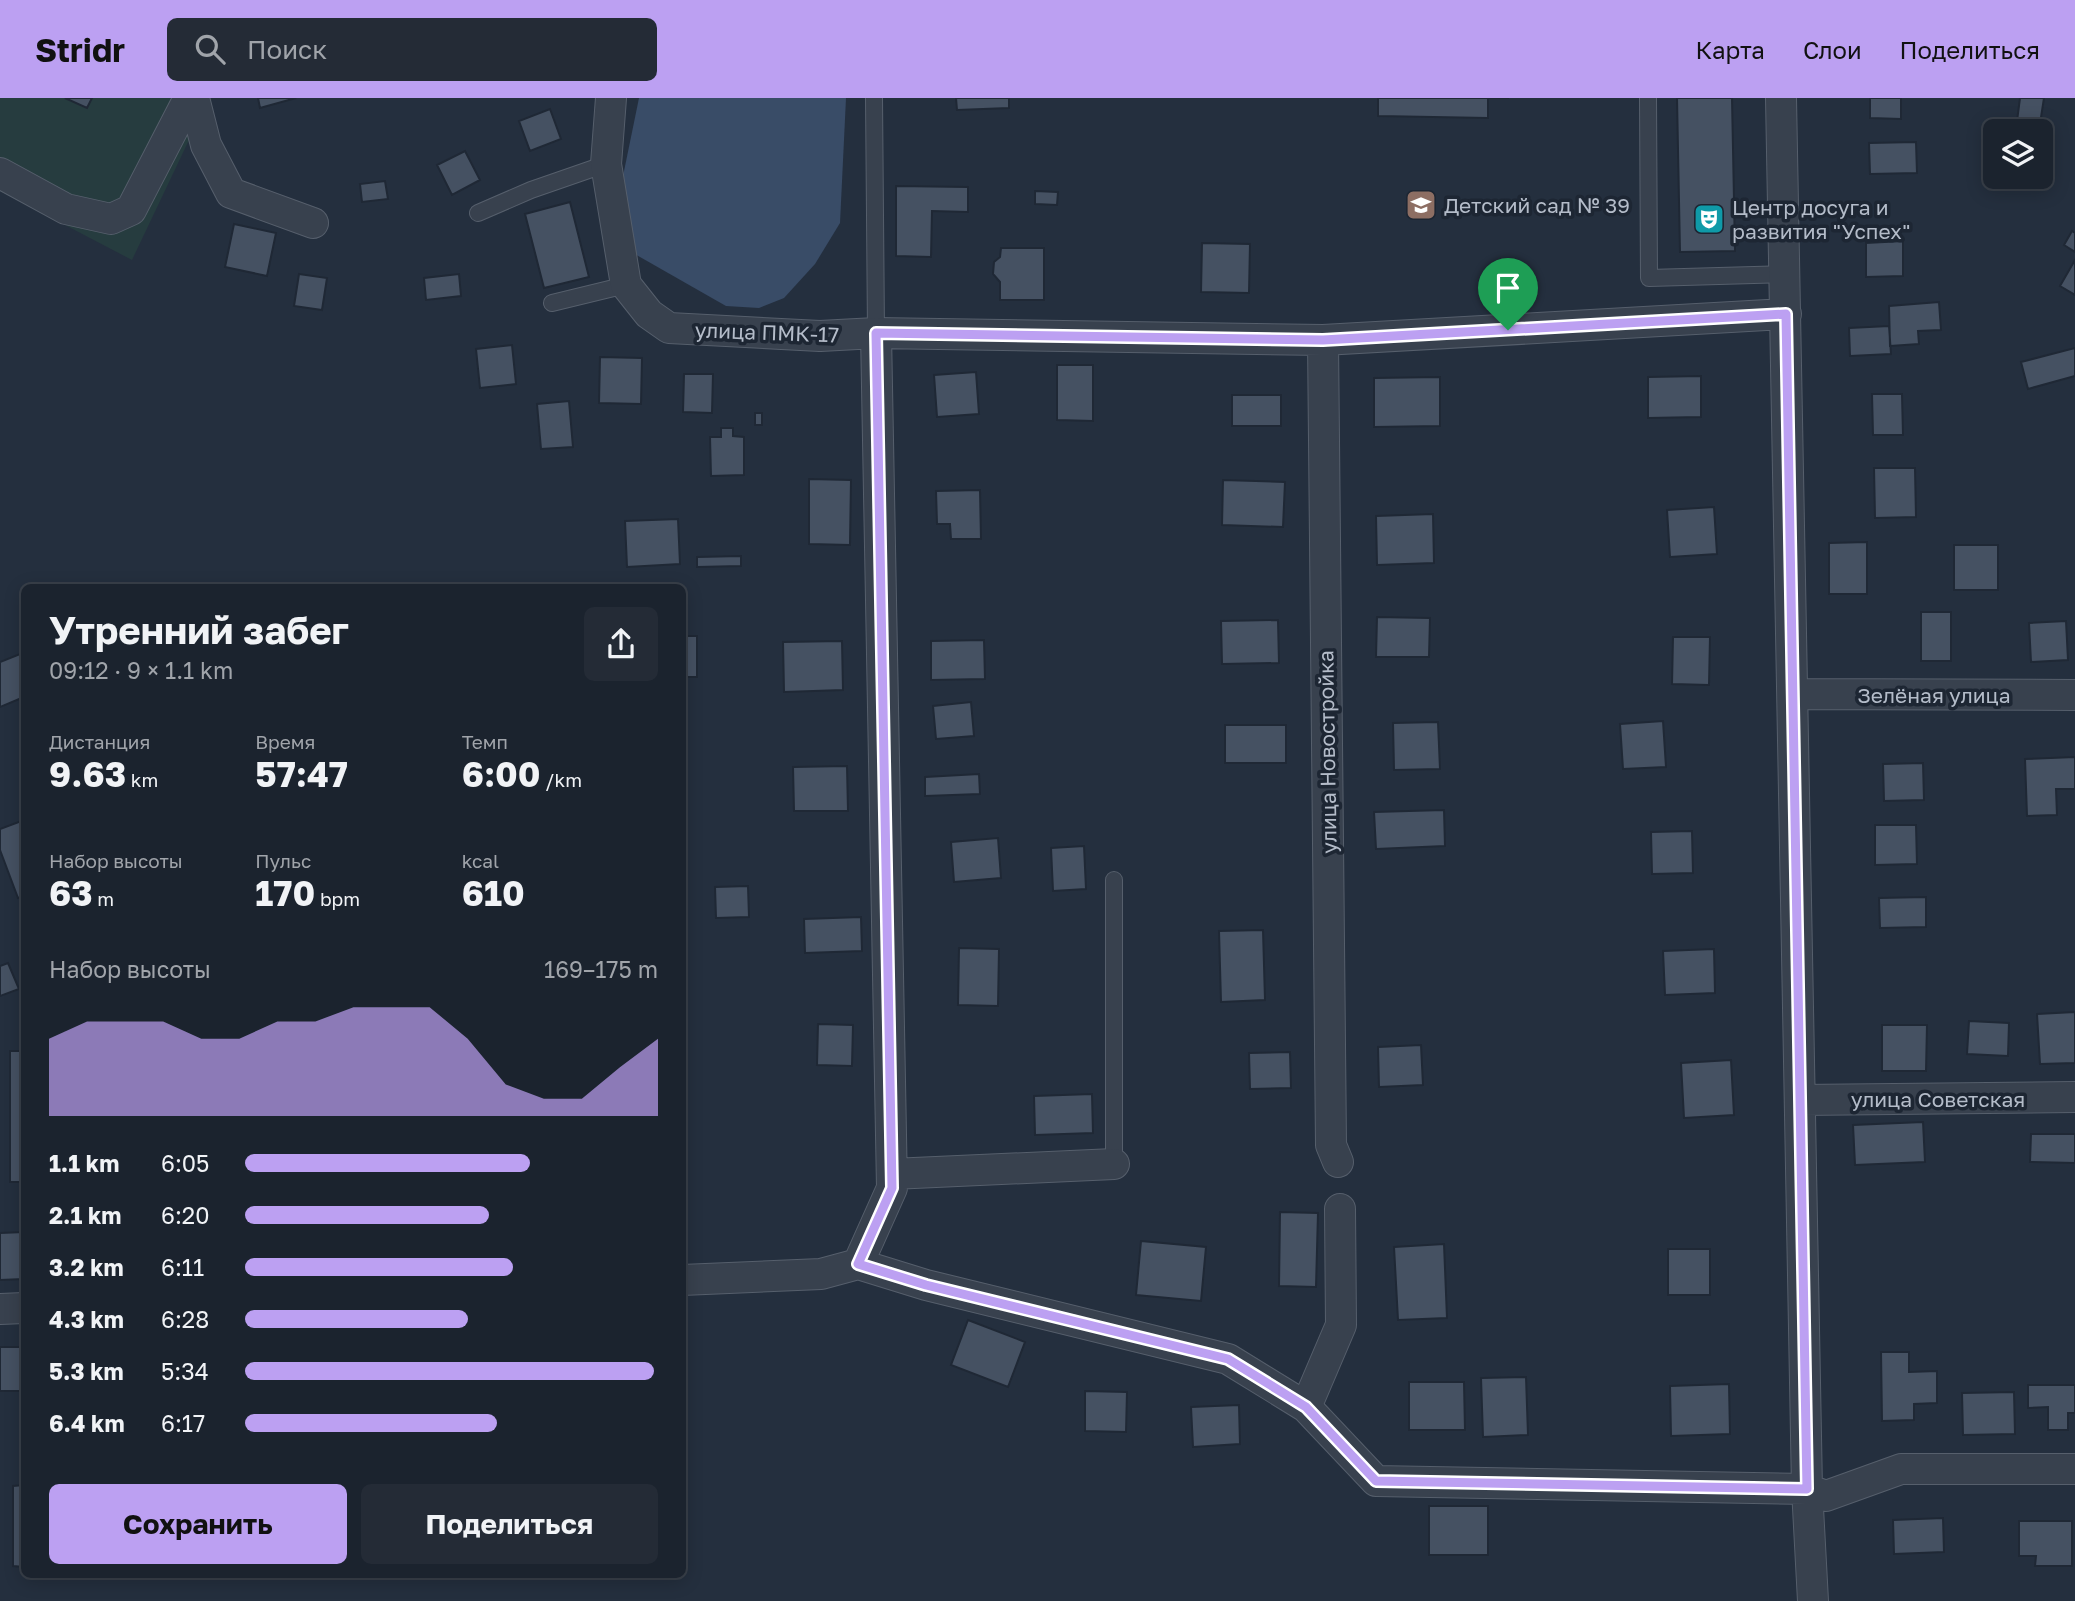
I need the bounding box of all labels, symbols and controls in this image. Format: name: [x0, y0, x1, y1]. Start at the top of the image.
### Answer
search box: [167, 18, 657, 81]
text: Stridr: [35, 30, 125, 69]
icon: search: [191, 30, 229, 68]
text: Поиск: [247, 34, 327, 65]
text: Карта: [1695, 35, 1765, 64]
text: Слои: [1803, 35, 1862, 64]
text: Поделиться: [1900, 35, 2040, 64]
map controls: [1983, 119, 2053, 189]
button: layers: [1983, 119, 2053, 189]
school or university icon: Детский сад № 39: [1404, 188, 1438, 222]
place label: Детский сад № 39: [1444, 192, 1630, 218]
place label: Центр досуга и развития "Успех": [1732, 194, 1910, 244]
theatre icon: Центр досуга и развития "Успех": [1692, 202, 1726, 236]
pin: [1478, 258, 1538, 330]
icon: arrive: [1489, 269, 1527, 307]
street label: улица ПМК-17: [694, 316, 840, 348]
text: Утренний забег: [49, 607, 349, 652]
button: share: [584, 607, 658, 681]
street label: улица Новостройка: [1312, 650, 1342, 854]
text: 09:12 · 9 × 1.1 km: [49, 656, 233, 684]
street label: Зелёная улица: [1857, 682, 2011, 708]
text: Дистанция: [49, 730, 150, 753]
text: Время: [255, 730, 315, 753]
text: Темп: [462, 730, 508, 753]
text: 9.63: [49, 753, 126, 795]
text: 57:47: [255, 753, 348, 795]
text: 6:00: [462, 753, 541, 795]
text: km: [126, 768, 158, 791]
text: /km: [541, 768, 582, 791]
text: Набор высоты: [49, 849, 183, 872]
text: Пульс: [255, 849, 311, 872]
text: kcal: [462, 849, 499, 872]
text: 63: [49, 872, 93, 914]
text: 170: [255, 872, 315, 914]
text: 610: [462, 872, 525, 914]
text: m: [93, 887, 114, 910]
text: bpm: [315, 887, 360, 910]
text: Набор высоты: [49, 955, 211, 983]
text: 169–175 m: [544, 955, 658, 983]
street label: улица Советская: [1851, 1086, 2025, 1112]
text: 1.1 km: [49, 1149, 119, 1177]
text: 6:05: [161, 1149, 209, 1177]
text: 2.1 km: [49, 1201, 121, 1229]
text: 6:20: [161, 1201, 209, 1229]
text: 3.2 km: [49, 1253, 124, 1281]
text: 6:11: [161, 1253, 204, 1281]
text: 4.3 km: [49, 1305, 124, 1333]
text: 6:28: [161, 1305, 209, 1333]
text: 5.3 km: [49, 1357, 124, 1385]
text: 5:34: [161, 1357, 209, 1385]
text: 6.4 km: [49, 1409, 125, 1437]
text: 6:17: [161, 1409, 205, 1437]
button: Сохранить: [49, 1484, 347, 1564]
button: Поделиться: [361, 1484, 658, 1564]

